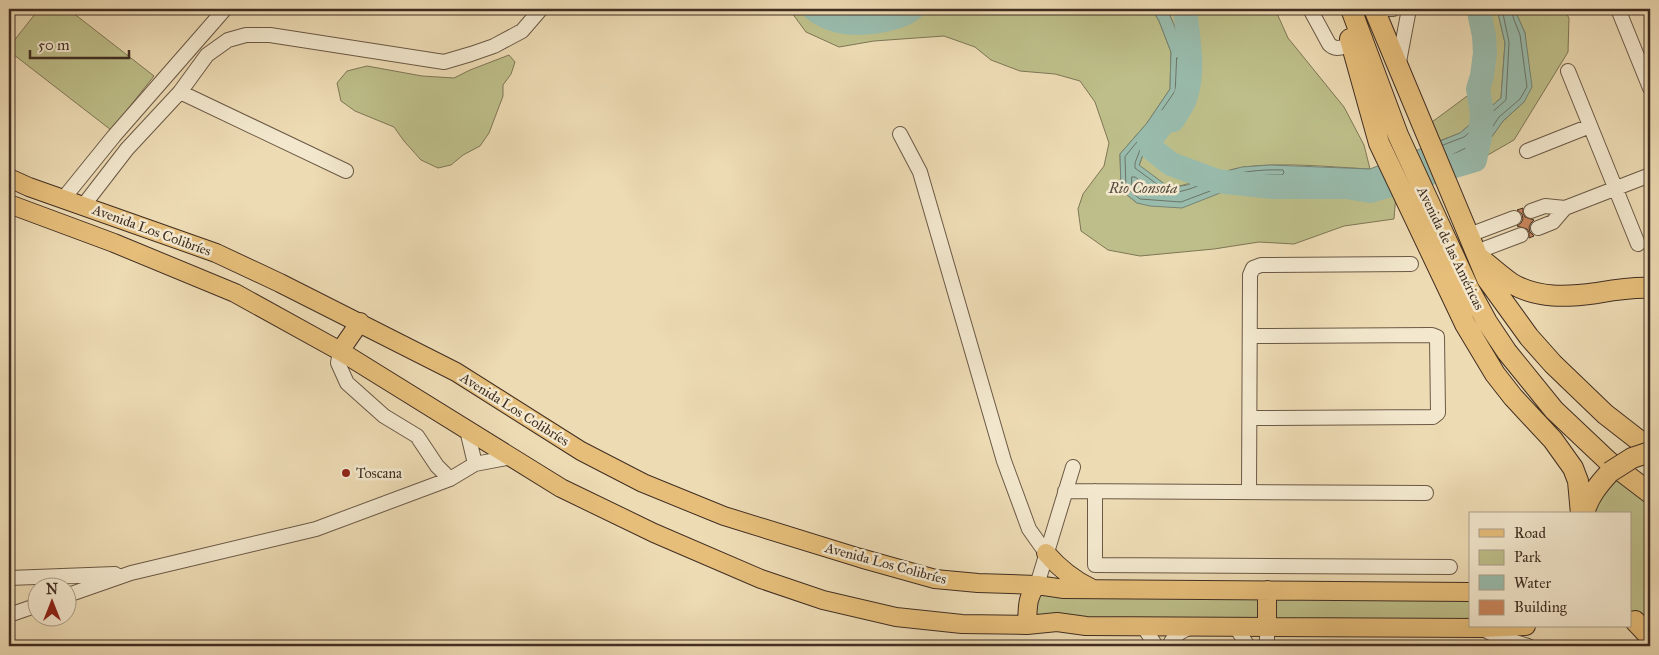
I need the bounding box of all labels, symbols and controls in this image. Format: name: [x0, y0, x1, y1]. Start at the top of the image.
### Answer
scale bar: [30, 28, 129, 60]
text: 50 m: [38, 36, 70, 54]
water label: Rio Consota: [1108, 179, 1177, 197]
street label: Avenida de las Américas: [1413, 183, 1488, 313]
street label: Avenida Los Colibríes: [89, 201, 214, 260]
street label: Avenida Los Colibríes: [456, 369, 572, 450]
place label: Toscana: [356, 465, 402, 482]
marker: Toscana: [340, 467, 352, 479]
legend: [1469, 512, 1632, 628]
text: Road: [1514, 524, 1546, 542]
street label: Avenida Los Colibríes: [822, 539, 949, 588]
text: Park: [1514, 548, 1541, 566]
text: Water: [1514, 574, 1551, 592]
north arrow: [28, 578, 78, 628]
text: N: [46, 581, 58, 598]
text: Building: [1514, 598, 1568, 616]

